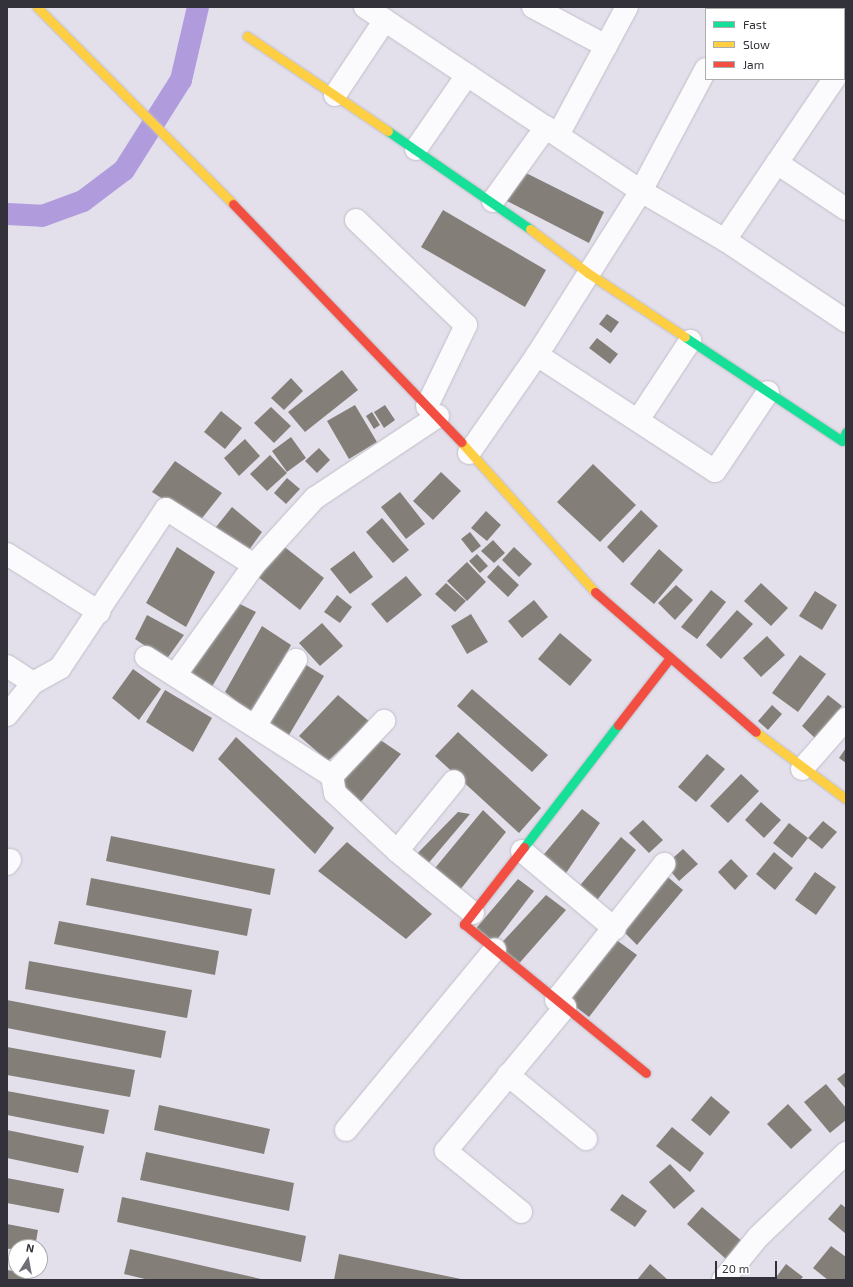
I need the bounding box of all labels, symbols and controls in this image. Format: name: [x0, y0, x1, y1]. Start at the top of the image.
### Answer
legend: [705, 8, 845, 80]
text: Fast: [743, 17, 766, 31]
text: Slow: [743, 37, 770, 51]
text: Jam: [743, 57, 764, 71]
north arrow: [8, 1239, 48, 1279]
text: N: [25, 1241, 35, 1255]
scale bar: [717, 1253, 779, 1279]
text: 20 m: [722, 1261, 749, 1275]

